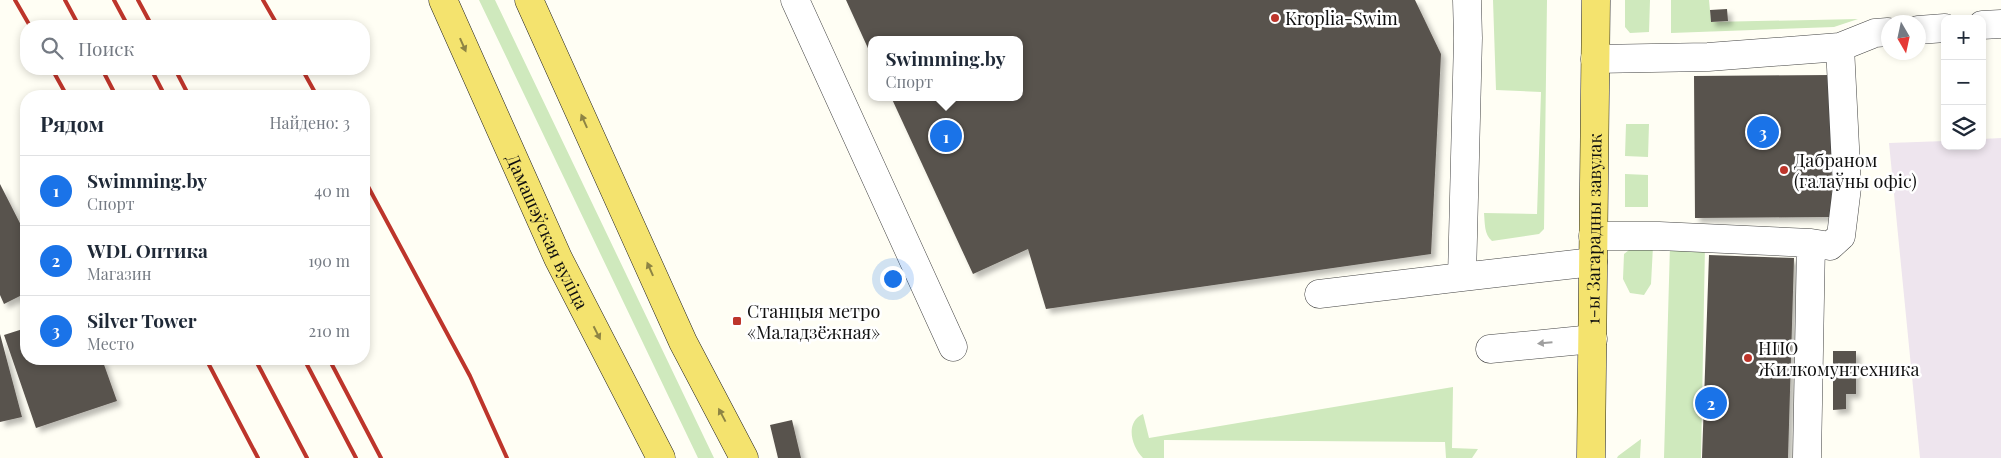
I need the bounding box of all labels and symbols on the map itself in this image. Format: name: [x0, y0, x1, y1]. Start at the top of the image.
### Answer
place label: Kroplia-Swim: [1285, 6, 1398, 30]
marker: Kroplia-Swim: [1269, 12, 1281, 24]
north arrow: [1881, 15, 1926, 60]
one-way arrow: [458, 37, 467, 52]
pin: 3: [1747, 113, 1779, 151]
one-way arrow: [579, 114, 587, 128]
pin: 1: [930, 117, 962, 155]
street label: 1-ы Загарадны завулак: [1580, 133, 1607, 325]
place label: Дабраном (галаўны офіс): [1794, 148, 1917, 193]
street label: Дамашэўская вуліца: [501, 150, 594, 313]
marker: Дабраном (галаўны офіс): [1778, 164, 1790, 176]
one-way arrow: [646, 262, 654, 276]
your location: [880, 266, 906, 292]
place label: Станцыя метро «Маладзёжная»: [747, 299, 880, 344]
marker: Станцыя метро «Маладзёжная»: [731, 315, 743, 327]
one-way arrow: [593, 325, 601, 340]
place label: НПО Жилкомунтехника: [1758, 336, 1920, 381]
one-way arrow: [1536, 340, 1552, 348]
marker: НПО Жилкомунтехника: [1742, 352, 1754, 364]
pin: 2: [1695, 384, 1727, 422]
one-way arrow: [717, 408, 726, 422]

